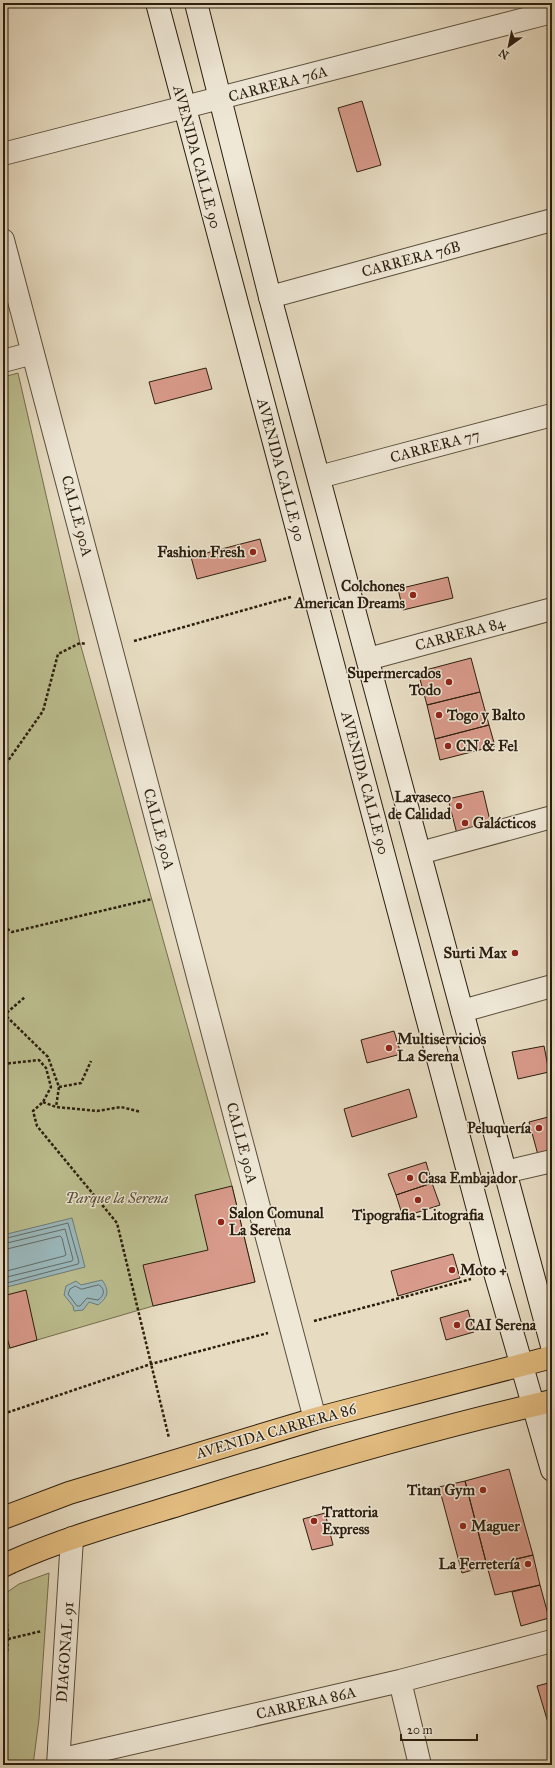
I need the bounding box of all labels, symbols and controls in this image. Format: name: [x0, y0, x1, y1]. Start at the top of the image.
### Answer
north arrow: [489, 26, 529, 66]
text: N: [496, 46, 511, 62]
street label: CARRERA 76A: [226, 62, 330, 106]
street label: AVENIDA CALLE 90: [169, 82, 225, 231]
street label: CARRERA 76B: [360, 237, 462, 281]
street label: AVENIDA CALLE 90: [253, 395, 309, 544]
street label: CARRERA 77: [388, 425, 482, 467]
street label: CALLE 90A: [58, 473, 96, 559]
place label: Fashion Fresh: [157, 543, 246, 561]
marker: Fashion Fresh: [248, 547, 258, 557]
place label: Colchones American Dreams: [293, 577, 406, 612]
marker: Colchones American Dreams: [408, 590, 418, 600]
street label: CARRERA 84: [413, 613, 508, 655]
place label: Supermercados Todo: [347, 664, 442, 699]
marker: Supermercados Todo: [444, 677, 454, 687]
place label: Togo y Balto: [446, 706, 525, 725]
street label: AVENIDA CALLE 90: [337, 708, 393, 857]
marker: Togo y Balto: [434, 710, 444, 720]
place label: CN & Fel: [456, 737, 519, 755]
marker: CN & Fel: [443, 741, 453, 751]
street label: CALLE 90A: [140, 786, 178, 872]
place label: Lavaseco de Calidad: [388, 788, 451, 823]
marker: Lavaseco de Calidad: [454, 801, 464, 811]
place label: Galácticos: [473, 814, 536, 832]
marker: Galácticos: [460, 818, 470, 828]
place label: Surti Max: [444, 944, 507, 962]
marker: Surti Max: [510, 948, 520, 958]
place label: Multiservicios La Serena: [397, 1030, 487, 1065]
marker: Multiservicios La Serena: [384, 1043, 394, 1053]
street label: CALLE 90A: [223, 1100, 261, 1186]
place label: Peluquería: [467, 1119, 532, 1138]
marker: Peluquería: [534, 1123, 544, 1133]
place label: Casa Embajador: [418, 1169, 518, 1188]
marker: Casa Embajador: [405, 1173, 415, 1183]
park label: Parque la Serena: [66, 1189, 168, 1207]
marker: Tipografia-Litografia: [413, 1195, 423, 1205]
place label: Salon Comunal La Serena: [229, 1204, 325, 1239]
place label: Tipografia-Litografia: [351, 1206, 485, 1225]
marker: Salon Comunal La Serena: [216, 1217, 226, 1227]
place label: Moto +: [460, 1261, 507, 1279]
marker: Moto +: [447, 1265, 457, 1275]
place label: CAI Serena: [465, 1316, 537, 1334]
marker: CAI Serena: [452, 1320, 462, 1330]
street label: AVENIDA CARRERA 86: [193, 1399, 359, 1463]
place label: Titan Gym: [406, 1481, 475, 1500]
marker: Titan Gym: [478, 1485, 488, 1495]
place label: Trattoria Express: [321, 1503, 379, 1539]
marker: Trattoria Express: [309, 1516, 319, 1526]
place label: Maguer: [471, 1517, 520, 1536]
marker: Maguer: [458, 1521, 468, 1531]
place label: La Ferretería: [439, 1555, 521, 1573]
marker: La Ferretería: [523, 1559, 533, 1569]
street label: DIAGONAL 91: [53, 1601, 78, 1703]
street label: CARRERA 86A: [254, 1683, 358, 1723]
scale bar: [401, 1716, 477, 1742]
text: 20 m: [407, 1723, 433, 1737]

